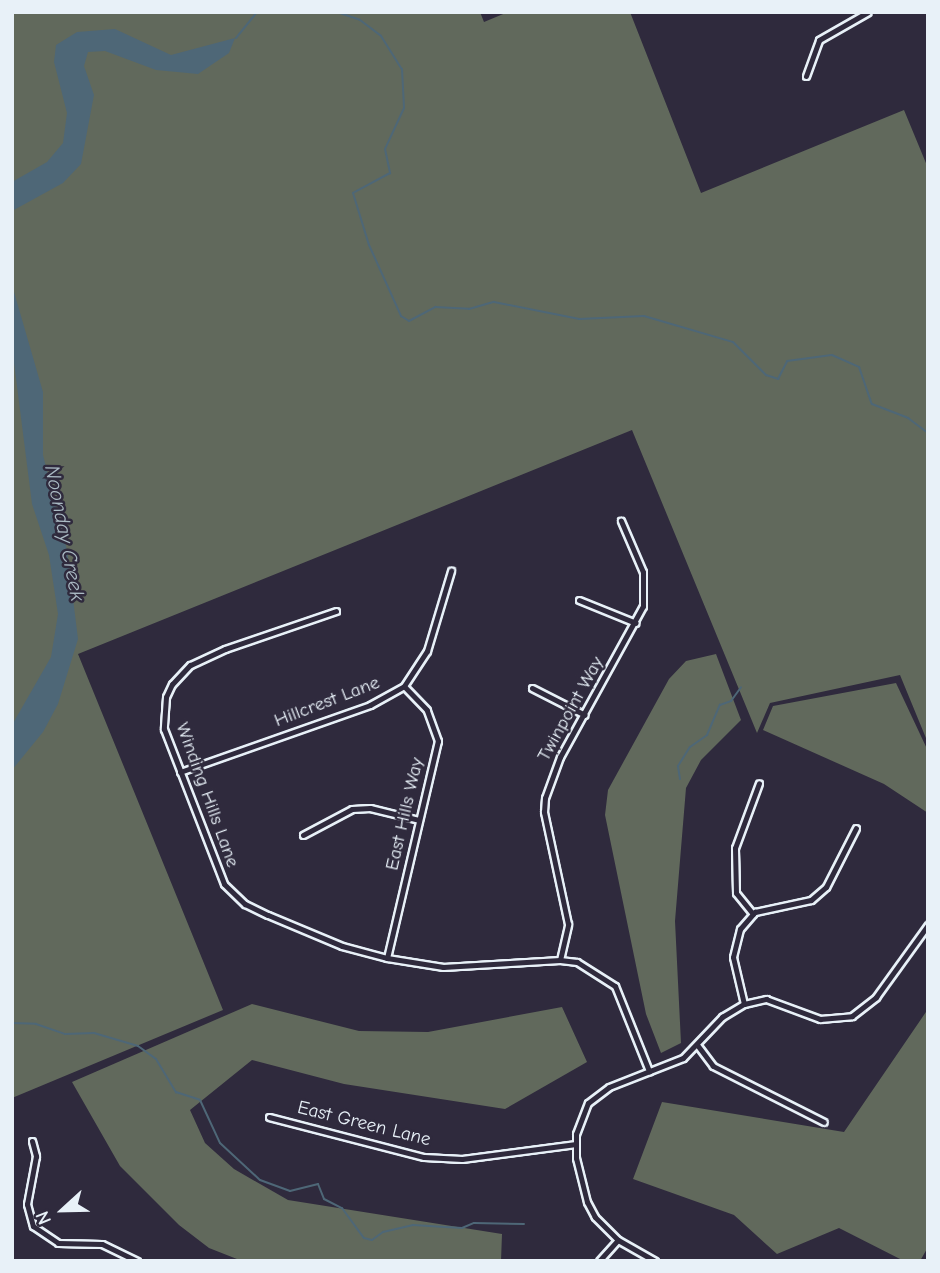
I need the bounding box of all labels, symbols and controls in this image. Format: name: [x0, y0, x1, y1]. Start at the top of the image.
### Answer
water label: Noonday Creek: [39, 463, 91, 603]
street label: Twinpoint Way: [533, 653, 609, 765]
street label: Hillcrest Lane: [271, 671, 383, 733]
street label: Winding Hills Lane: [170, 720, 244, 870]
street label: East Hills Way: [381, 755, 429, 873]
street label: East Green Lane: [295, 1096, 433, 1152]
north arrow: [28, 1175, 98, 1245]
text: N: [31, 1208, 56, 1228]

